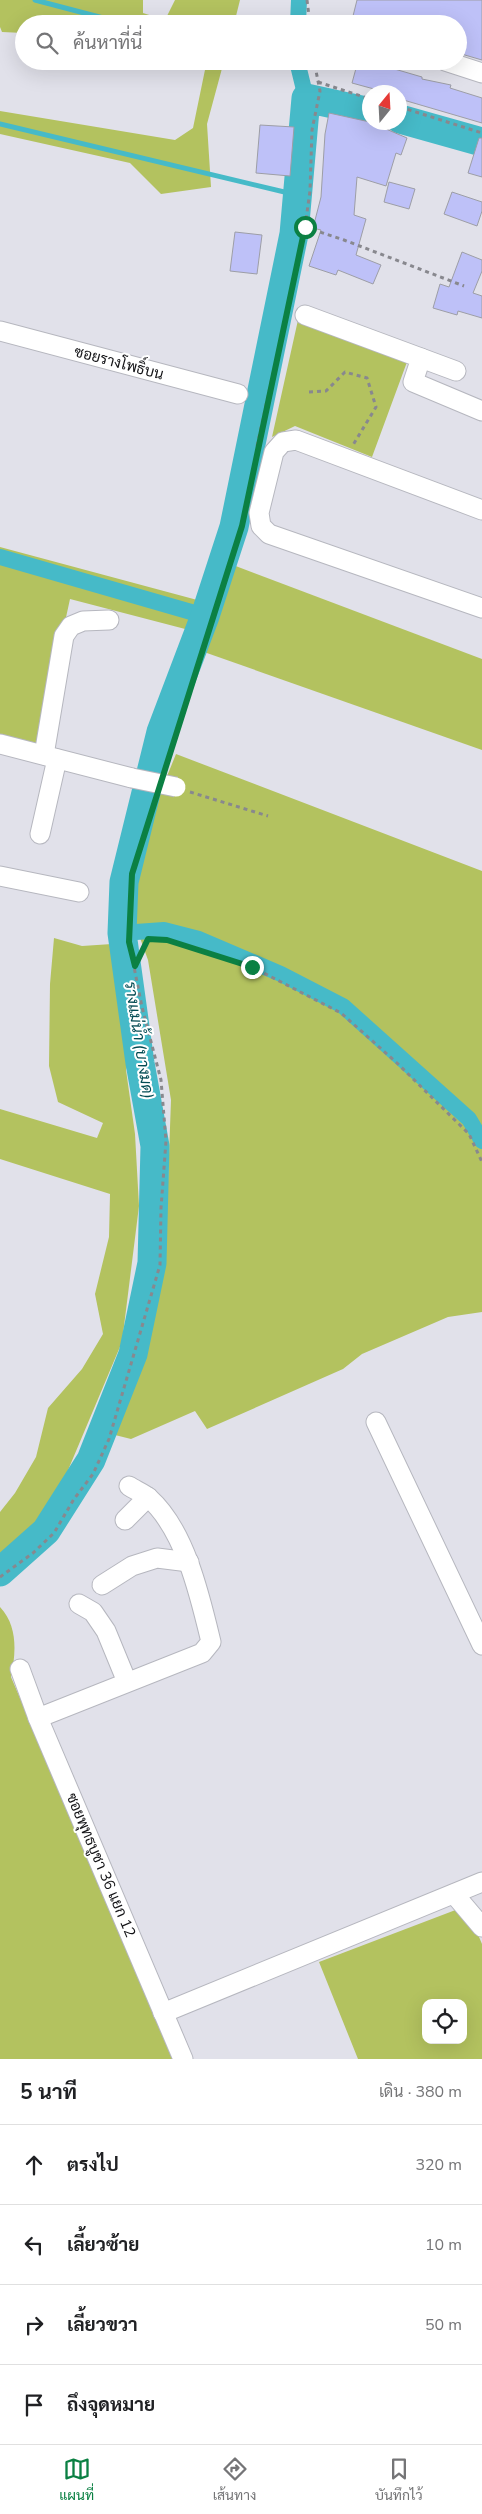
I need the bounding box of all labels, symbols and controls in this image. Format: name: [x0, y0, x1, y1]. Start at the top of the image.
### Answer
search box: [15, 15, 467, 70]
icon: search: [33, 29, 61, 57]
text: ค้นหาที่นี่: [73, 30, 142, 56]
north arrow: [362, 85, 407, 130]
route start: [294, 216, 317, 239]
street label: ซอยรางโพธิ์บน: [72, 336, 167, 385]
route end: [241, 956, 264, 979]
water label: รางแม่น้ำ (บางมด): [119, 979, 163, 1100]
street label: ซอยพุทธบูชา 36 แยก 12: [61, 1790, 140, 1941]
map controls: [422, 1999, 467, 2044]
button: locate: [422, 1999, 467, 2044]
text: 5 นาที: [20, 2078, 77, 2106]
text: เดิน · 380 m: [379, 2081, 462, 2103]
icon: ahead: [20, 2151, 48, 2179]
text: ตรงไป: [67, 2152, 119, 2178]
text: 320 m: [415, 2154, 462, 2176]
icon: left: [20, 2231, 48, 2259]
text: เลี้ยวซ้าย: [67, 2232, 139, 2258]
text: 10 m: [425, 2234, 462, 2256]
icon: right: [20, 2311, 48, 2339]
text: เลี้ยวขวา: [67, 2312, 138, 2338]
text: 50 m: [425, 2314, 462, 2336]
icon: arrive: [20, 2391, 48, 2419]
text: ถึงจุดหมาย: [67, 2392, 155, 2418]
tab: แผนที่: [59, 2455, 94, 2505]
tab: เส้นทาง: [213, 2455, 256, 2505]
tab: บันทึกไว้: [375, 2455, 423, 2505]

